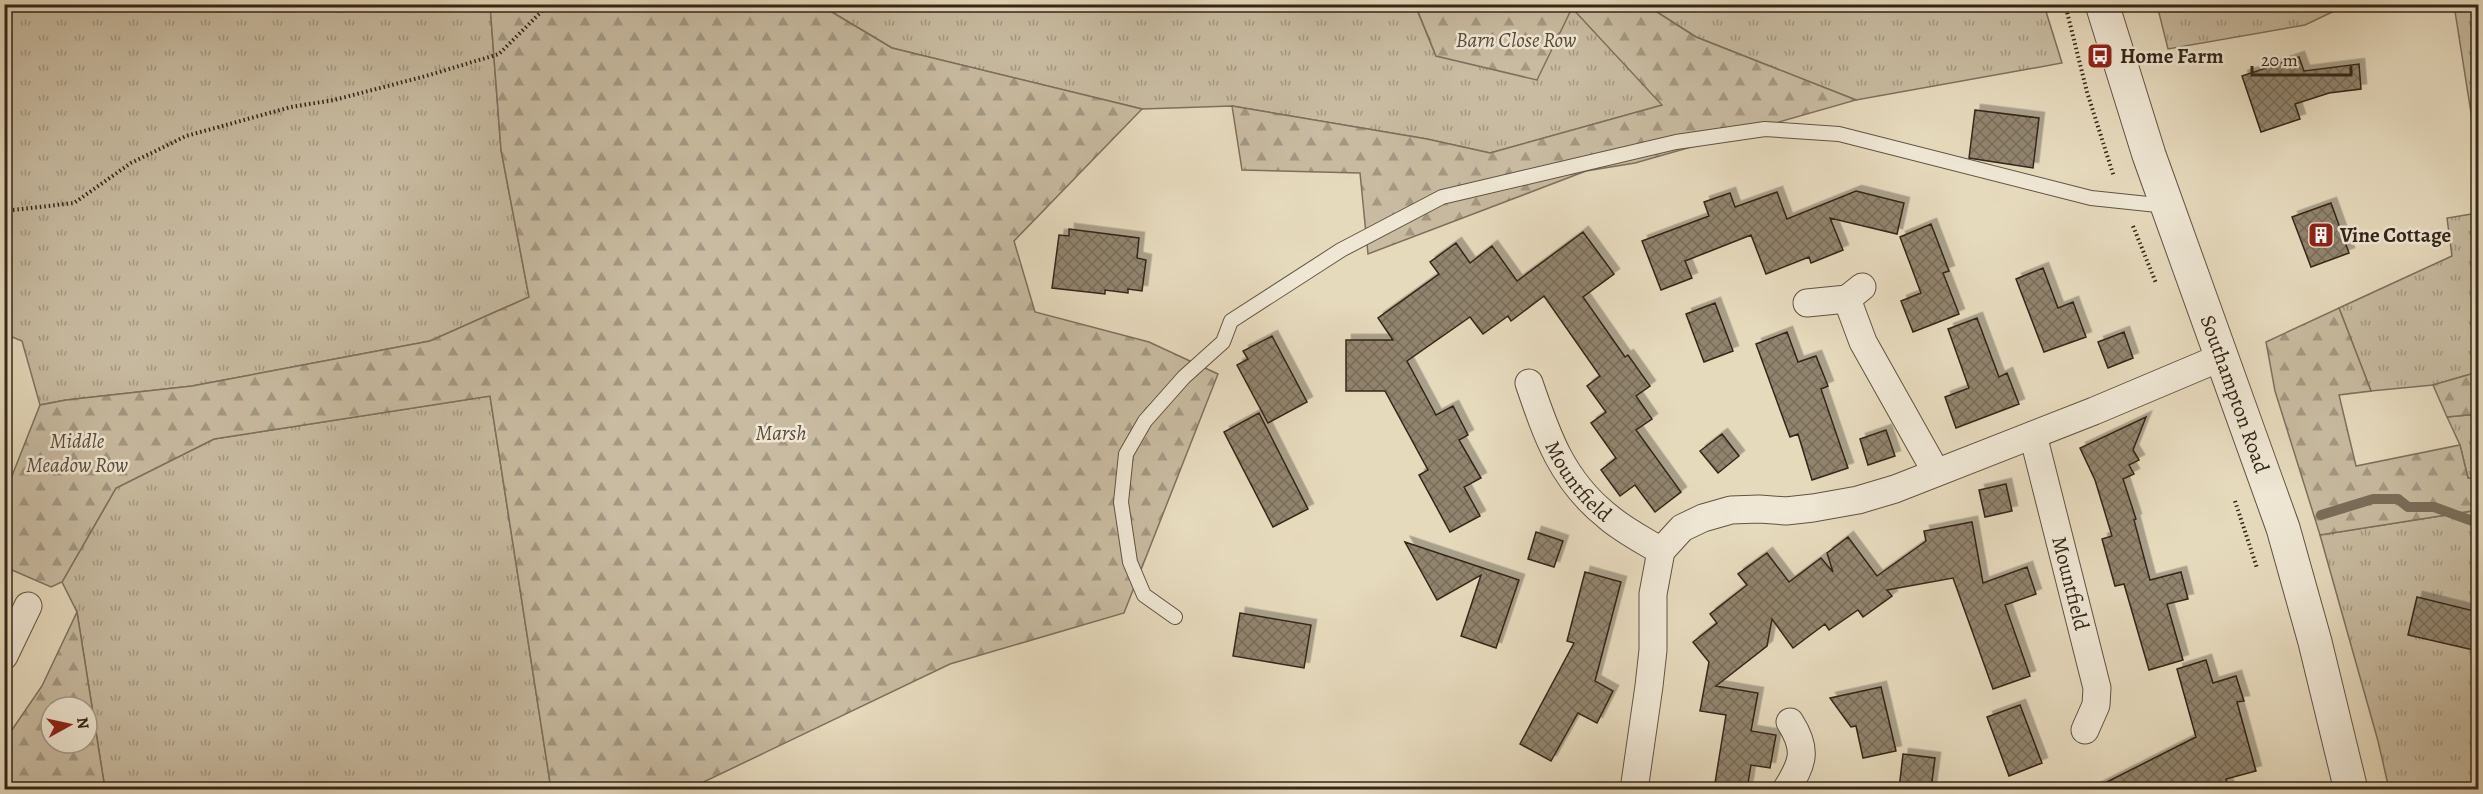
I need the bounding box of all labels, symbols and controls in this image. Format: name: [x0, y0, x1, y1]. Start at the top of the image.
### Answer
park label: Barn Close Row: [1456, 26, 1577, 54]
scale bar: [2252, 39, 2351, 77]
bus stop icon: Home Farm: [2085, 41, 2115, 71]
place label: Home Farm: [2120, 42, 2224, 70]
text: 20 m: [2261, 48, 2298, 72]
building icon: Vine Cottage: [2306, 220, 2336, 250]
place label: Vine Cottage: [2339, 221, 2452, 249]
street label: Southampton Road: [2194, 311, 2276, 477]
park label: Marsh: [755, 419, 807, 447]
park label: Middle Meadow Row: [26, 427, 129, 479]
street label: Mountfield: [1538, 436, 1618, 529]
street label: Mountfield: [2045, 533, 2096, 634]
north arrow: [39, 695, 99, 755]
text: N: [71, 716, 95, 731]

